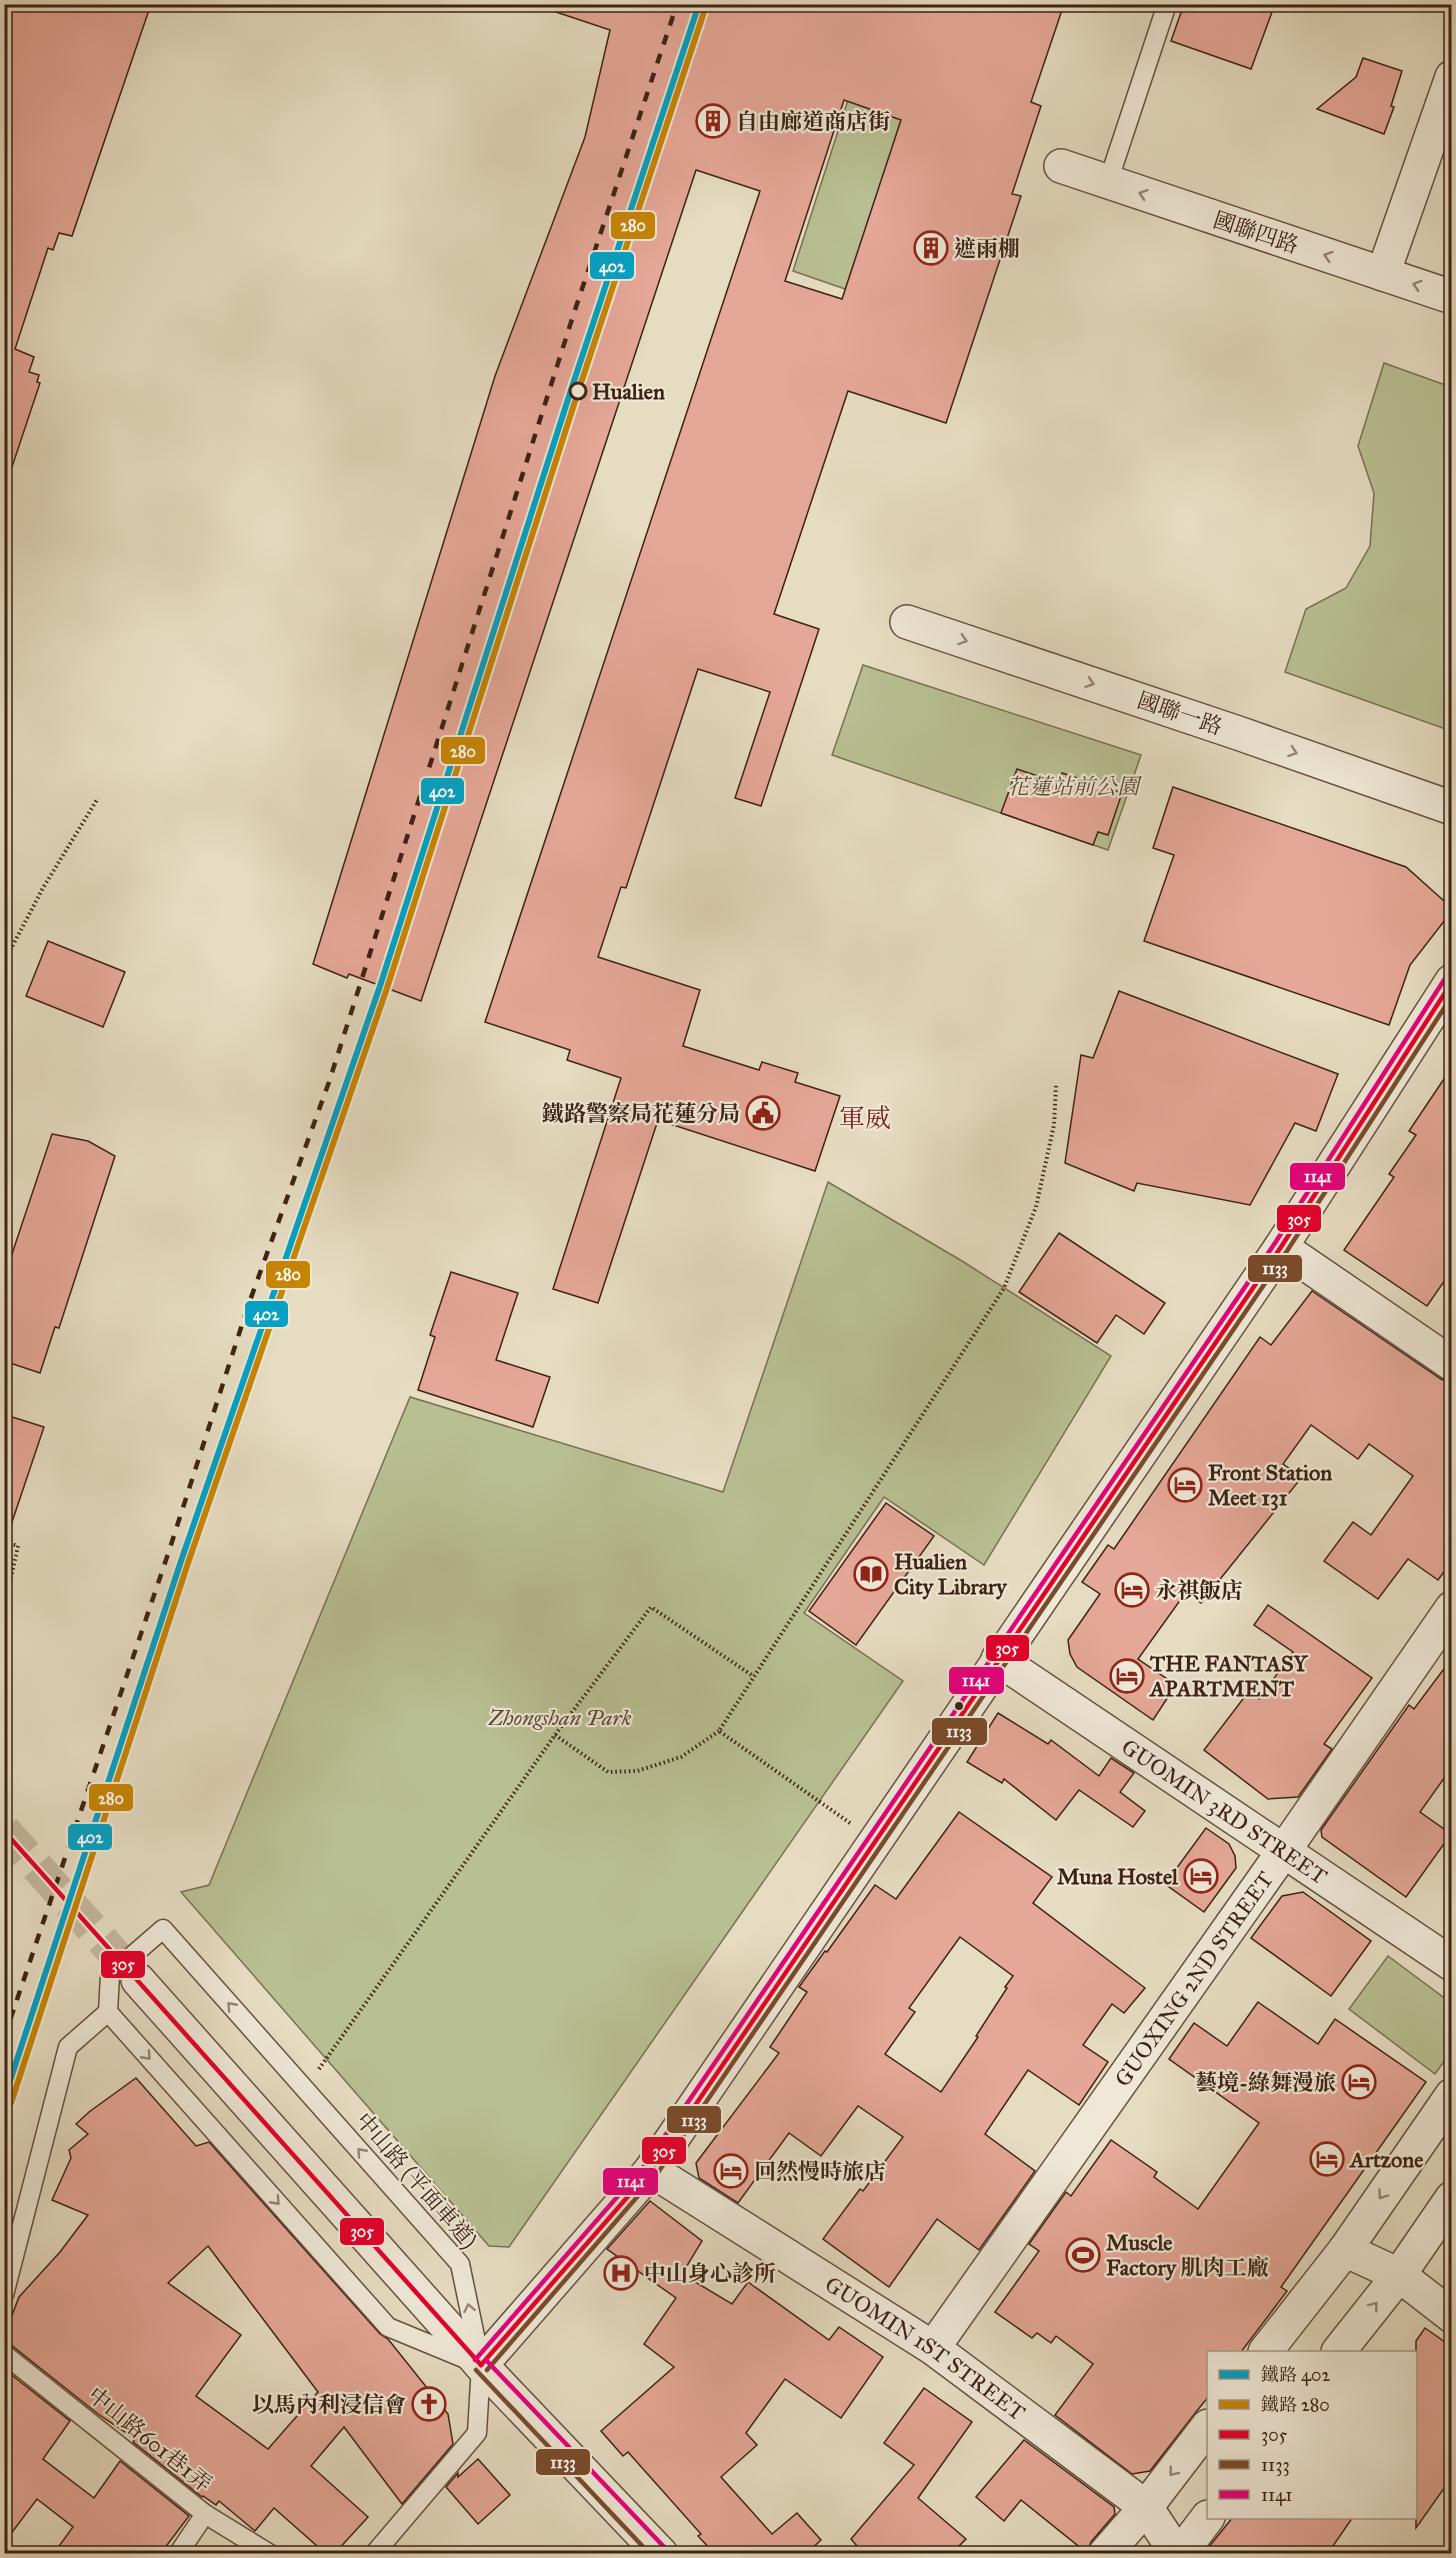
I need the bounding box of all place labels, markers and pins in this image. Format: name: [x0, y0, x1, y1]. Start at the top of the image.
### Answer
building icon: 自由廊道商店街: [695, 103, 731, 139]
place label: 自由廊道商店街: [736, 108, 890, 135]
building icon: 遮雨棚: [913, 230, 949, 266]
place label: 遮雨棚: [954, 235, 1020, 262]
place label: Hualien: [592, 378, 665, 405]
marker: Hualien: [569, 382, 587, 400]
public building icon: 鐵路警察局花蓮分局: [745, 1095, 781, 1131]
place label: 鐵路警察局花蓮分局: [542, 1100, 740, 1127]
place label: Front Station Meet 131: [1208, 1459, 1332, 1511]
hotel icon: Front Station Meet 131: [1167, 1467, 1203, 1503]
place label: Hualien City Library: [894, 1548, 1008, 1600]
library icon: Hualien City Library: [853, 1556, 889, 1592]
hotel icon: 永祺飯店: [1114, 1572, 1150, 1608]
place label: 永祺飯店: [1155, 1577, 1243, 1604]
place label: THE FANTASY APARTMENT: [1148, 1650, 1309, 1702]
hotel icon: THE FANTASY APARTMENT: [1109, 1658, 1145, 1694]
unlabelled marker: [953, 1700, 965, 1712]
hotel icon: Muna Hostel: [1183, 1858, 1219, 1894]
place label: Muna Hostel: [1057, 1863, 1179, 1890]
hotel icon: 藝境-綠舞漫旅: [1341, 2064, 1377, 2100]
place label: 藝境-綠舞漫旅: [1195, 2069, 1336, 2096]
hotel icon: Artzone: [1309, 2141, 1345, 2177]
place label: Artzone: [1348, 2146, 1423, 2173]
hotel icon: 回然慢時旅店: [713, 2153, 749, 2189]
place label: 回然慢時旅店: [754, 2158, 886, 2185]
place label: Muscle Factory 肌肉工廠: [1106, 2229, 1269, 2281]
sports icon: Muscle Factory 肌肉工廠: [1065, 2237, 1101, 2273]
hospital icon: 中山身心診所: [603, 2255, 639, 2291]
place label: 中山身心診所: [644, 2260, 776, 2287]
church icon: 以馬內利浸信會: [411, 2386, 447, 2422]
place label: 以馬內利浸信會: [252, 2391, 406, 2418]

